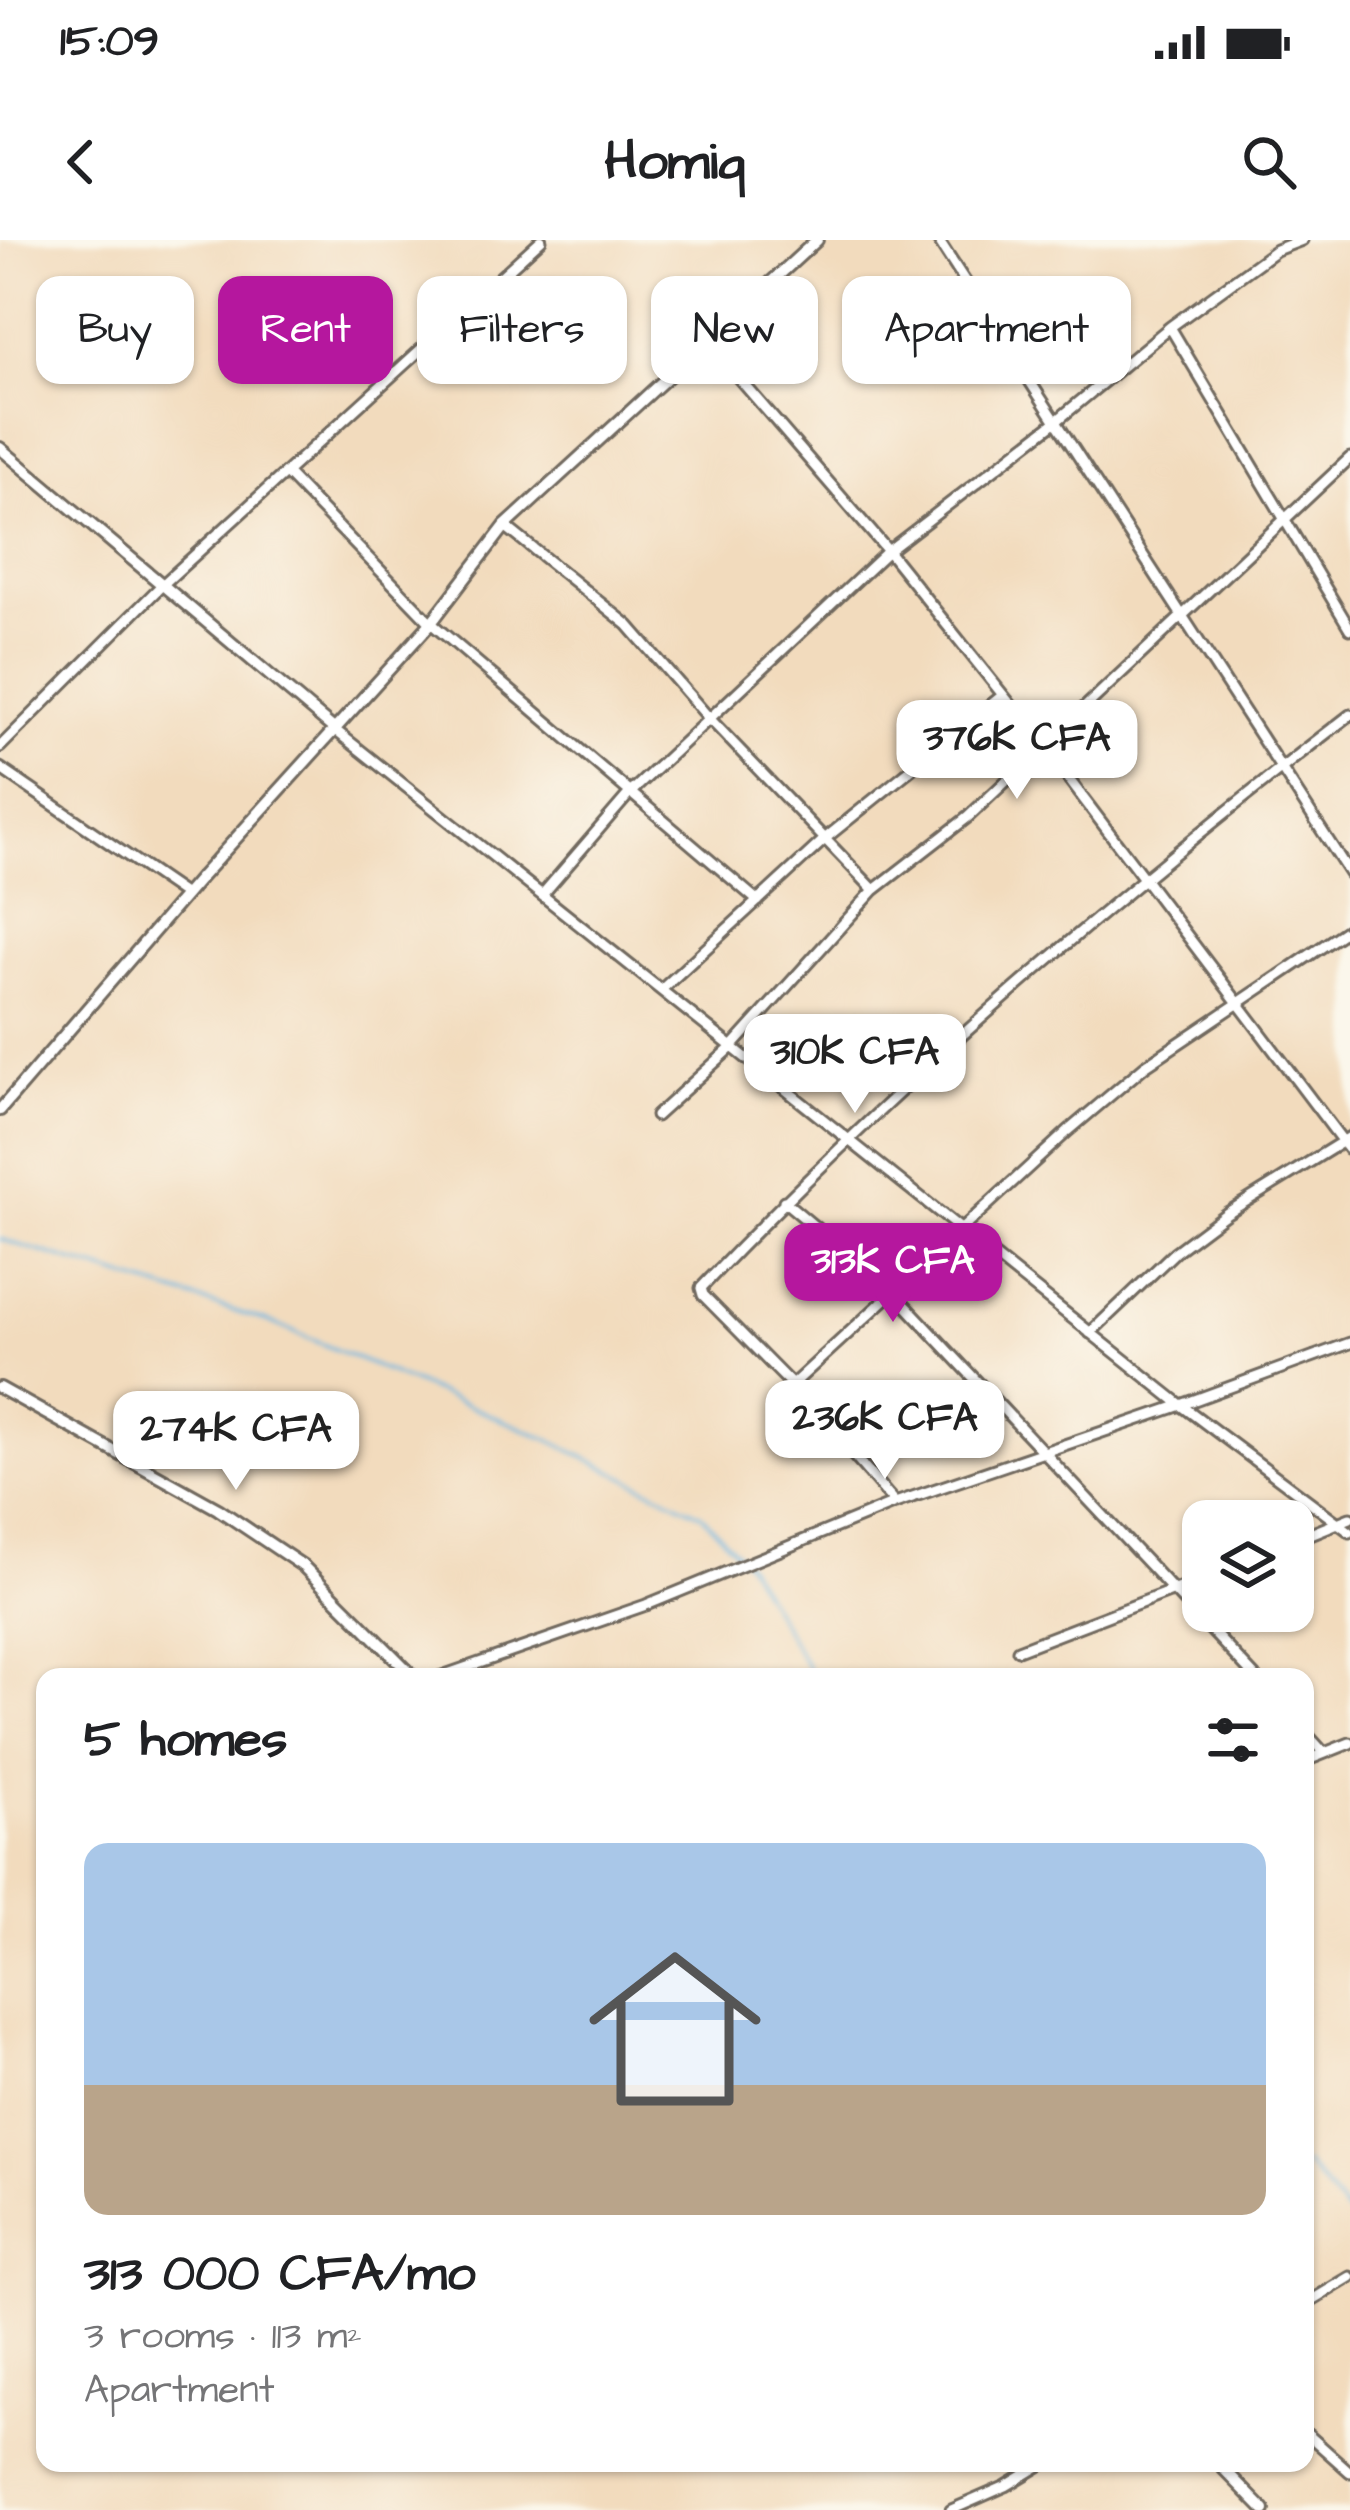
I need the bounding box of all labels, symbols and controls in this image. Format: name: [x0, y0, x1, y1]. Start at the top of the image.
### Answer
text: 15:09: [60, 11, 159, 73]
text: Homiq: [604, 125, 746, 200]
icon: back: [48, 129, 114, 195]
icon: search: [1236, 129, 1302, 195]
chip: Buy: [36, 276, 194, 384]
chip: Rent: [218, 276, 393, 384]
chip: Filters: [417, 276, 627, 384]
chip: New: [651, 276, 818, 384]
chip: Apartment: [842, 276, 1131, 384]
pin: 376K CFA: [893, 700, 1141, 802]
text: 376K CFA: [923, 712, 1111, 766]
pin: 310K CFA: [731, 1014, 979, 1116]
text: 310K CFA: [771, 1026, 939, 1080]
pin: 313K CFA: [769, 1223, 1017, 1325]
text: 313K CFA: [811, 1235, 975, 1289]
pin: 236K CFA: [761, 1380, 1009, 1482]
pin: 274K CFA: [112, 1391, 360, 1493]
text: 236K CFA: [792, 1392, 978, 1446]
text: 274K CFA: [140, 1403, 332, 1457]
map controls: [1182, 1500, 1314, 1632]
button: layers: [1182, 1500, 1314, 1632]
text: 5 homes: [84, 1705, 287, 1776]
icon: filters: [1200, 1707, 1266, 1773]
icon: home: [567, 1921, 783, 2137]
text: 313 000 CFA/mo: [84, 2239, 475, 2310]
text: 3 rooms · 113 m²: [84, 2310, 362, 2364]
text: Apartment: [84, 2364, 275, 2418]

